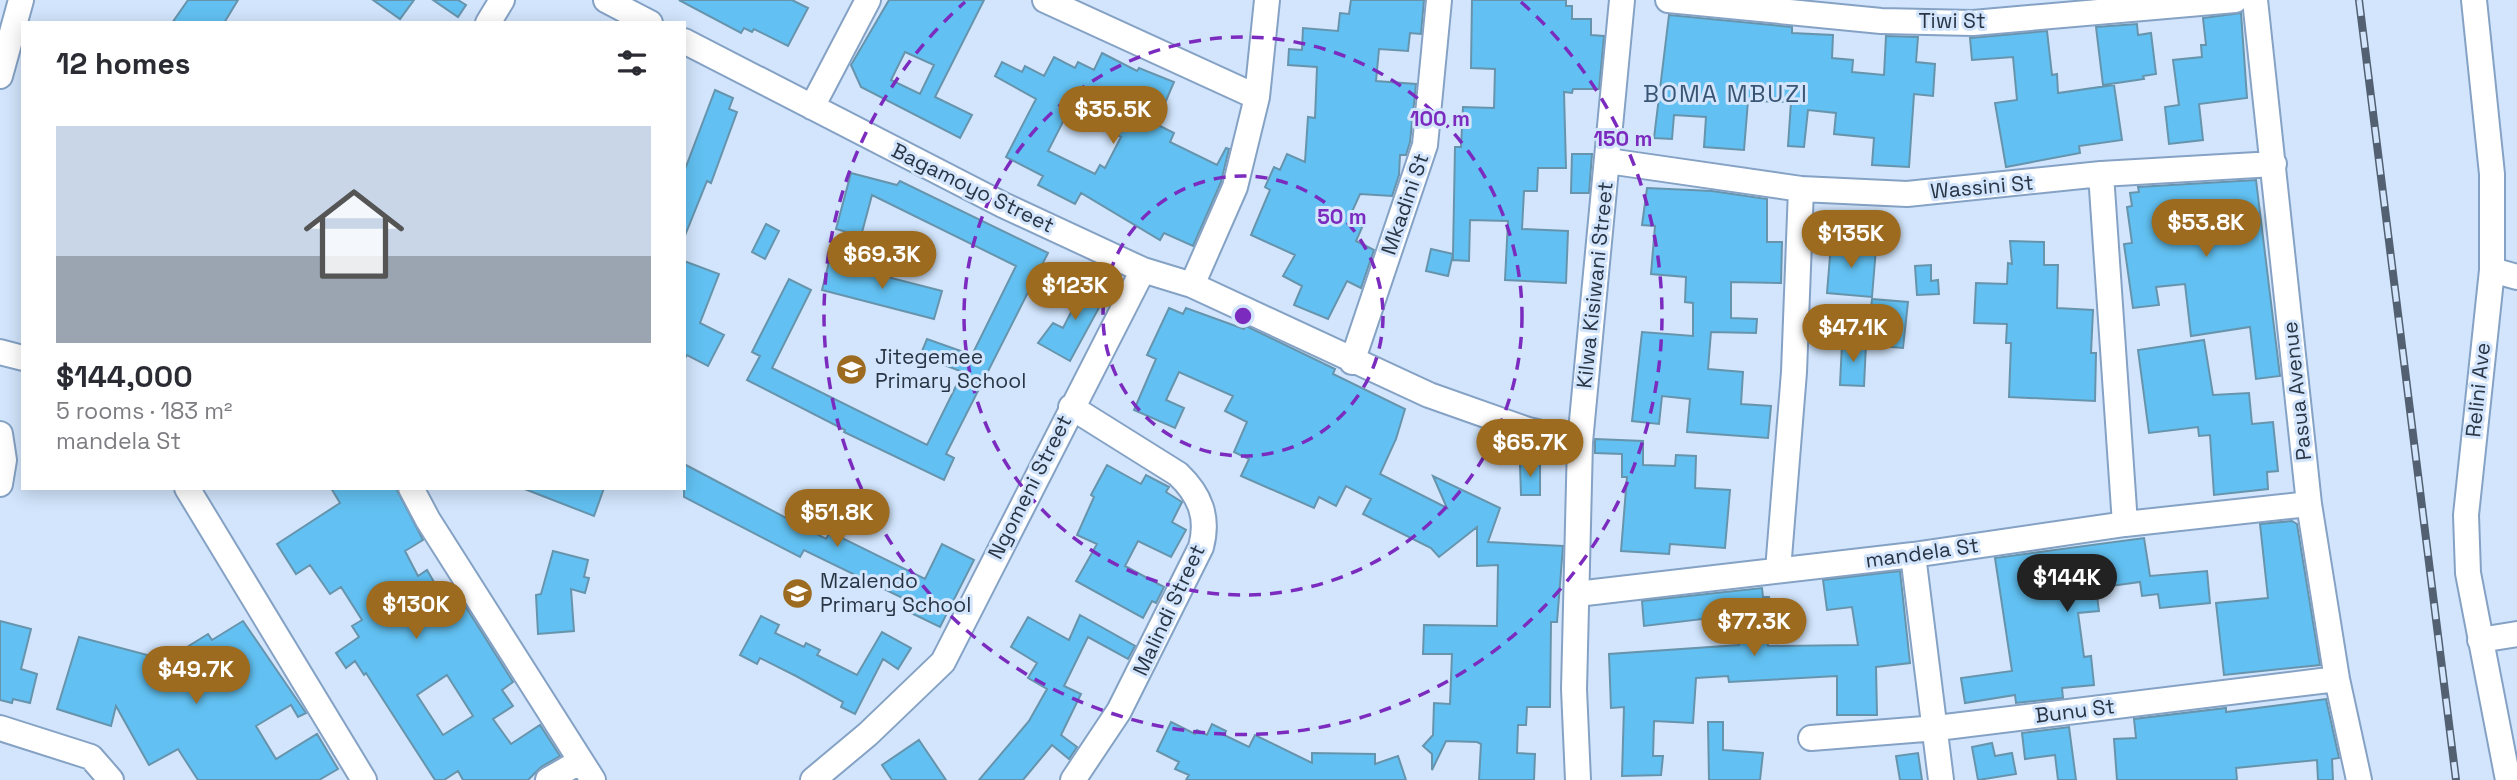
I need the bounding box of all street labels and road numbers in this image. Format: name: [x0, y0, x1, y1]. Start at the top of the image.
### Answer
street label: Tiwi St: [1918, 7, 1986, 34]
street label: Bagamoyo Street: [887, 136, 1059, 239]
street label: Mkadini St: [1375, 150, 1434, 258]
street label: Wassini St: [1929, 169, 2035, 204]
street label: Kilwa Kisiwani Street: [1570, 180, 1619, 390]
street label: Pasua Avenue: [2276, 320, 2317, 462]
street label: Relini Ave: [2459, 341, 2496, 439]
street label: Ngomeni Street: [982, 410, 1078, 564]
street label: mandela St: [1864, 531, 1980, 574]
street label: Malindi Street: [1126, 540, 1211, 680]
street label: Bunu St: [2033, 692, 2116, 729]

